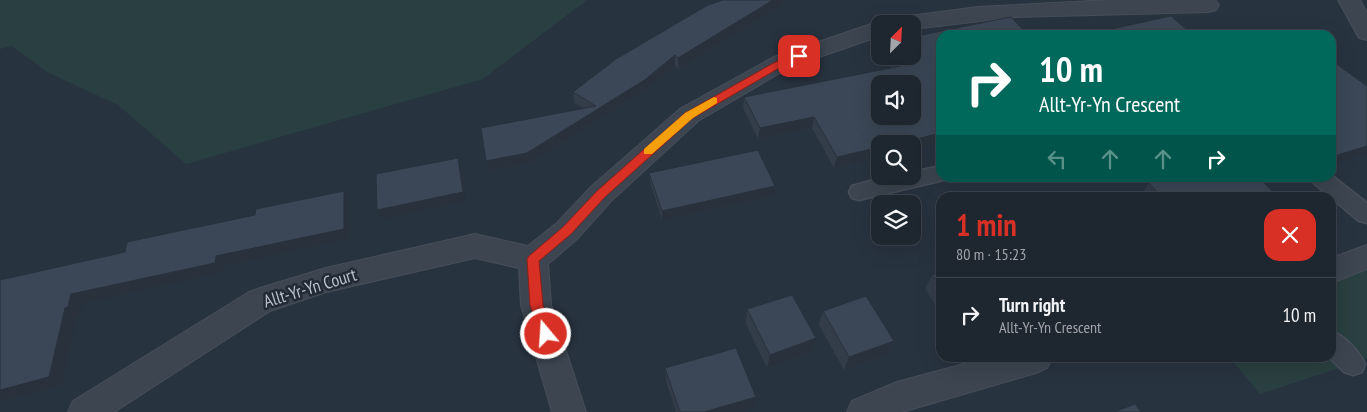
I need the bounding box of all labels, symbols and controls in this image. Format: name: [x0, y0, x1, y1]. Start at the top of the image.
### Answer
north arrow: [871, 15, 921, 65]
map controls: [871, 15, 921, 245]
pin: [778, 35, 820, 77]
icon: arrive: [785, 42, 813, 70]
text: 10 m: [1039, 46, 1103, 92]
icon: right: [956, 50, 1021, 115]
button: sound: [871, 75, 921, 125]
text: Allt-Yr-Yn Crescent: [1039, 90, 1180, 118]
button: search: [871, 135, 921, 185]
icon: left: [1043, 145, 1071, 173]
icon: ahead: [1096, 145, 1124, 173]
icon: ahead: [1149, 145, 1177, 173]
icon: right: [1202, 145, 1230, 173]
button: layers: [871, 195, 921, 245]
text: 1 min: [956, 205, 1017, 244]
button: close: [1264, 209, 1316, 261]
text: 80 m · 15:23: [956, 244, 1027, 264]
street label: Allt-Yr-Yn Court: [261, 262, 359, 313]
text: Turn right: [999, 293, 1065, 317]
icon: right: [956, 301, 984, 329]
text: 10 m: [1283, 303, 1316, 327]
position arrow: [519, 307, 571, 359]
text: Allt-Yr-Yn Crescent: [999, 317, 1102, 337]

